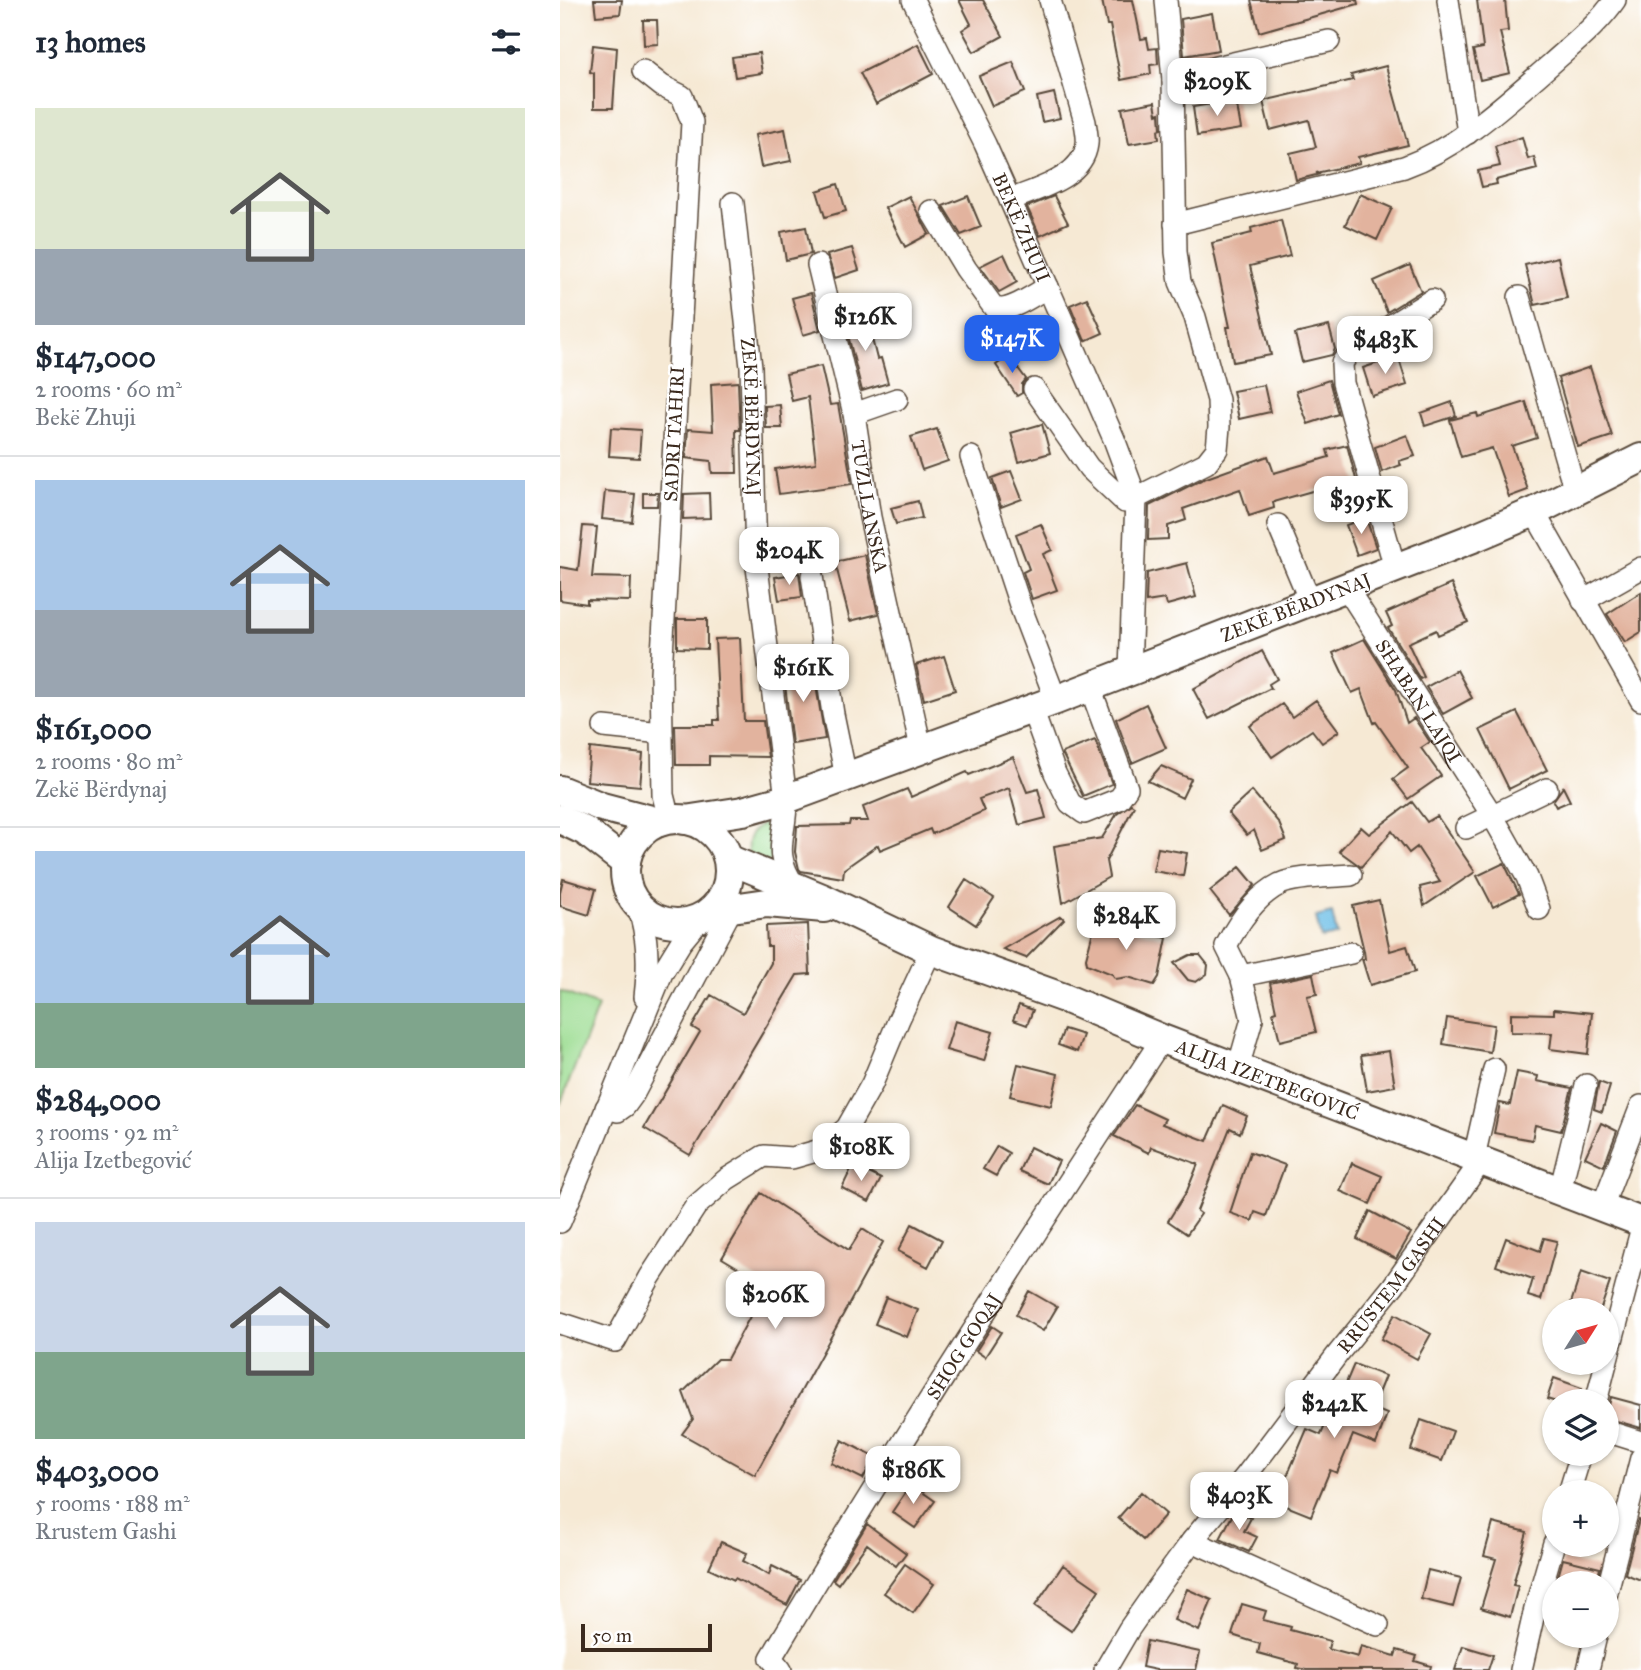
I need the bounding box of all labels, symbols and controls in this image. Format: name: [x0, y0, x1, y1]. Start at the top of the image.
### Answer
icon: filters: [487, 23, 525, 61]
text: 13 homes: [35, 24, 146, 60]
pin: $209K: [1168, 58, 1266, 118]
text: $209K: [1183, 67, 1251, 95]
icon: home: [217, 154, 343, 280]
street label: BEKË ZHUJI: [988, 169, 1056, 285]
pin: $126K: [816, 294, 914, 353]
text: $126K: [834, 302, 896, 330]
pin: $147K: [963, 316, 1061, 375]
pin: $483K: [1336, 316, 1434, 376]
text: $147K: [980, 324, 1044, 352]
text: $483K: [1353, 325, 1417, 353]
street label: ZEKË BËRDYNAJ: [736, 336, 766, 497]
text: $147,000: [35, 339, 156, 375]
street label: SADRI TAHIRI: [659, 366, 689, 502]
text: 2 rooms · 60 m²: [35, 375, 182, 403]
text: Bekë Zhuji: [35, 403, 136, 431]
street label: TUZLLANSKA: [847, 438, 894, 575]
pin: $395K: [1312, 476, 1410, 536]
text: $395K: [1330, 485, 1392, 513]
icon: home: [217, 526, 343, 652]
pin: $204K: [740, 528, 838, 587]
text: $204K: [755, 536, 823, 564]
street label: ZEKË BËRDYNAJ: [1217, 567, 1375, 646]
street label: SHABAN LAJQI: [1371, 635, 1470, 771]
pin: $161K: [754, 644, 852, 704]
text: $161K: [773, 653, 833, 681]
text: $161,000: [35, 711, 152, 747]
text: 2 rooms · 80 m²: [35, 747, 182, 775]
text: Zekë Bërdynaj: [35, 775, 167, 803]
pin: $284K: [1077, 892, 1175, 952]
icon: home: [217, 897, 343, 1023]
text: $284K: [1093, 901, 1159, 929]
street label: ALIJA IZETBEGOVIĆ: [1172, 1034, 1363, 1125]
text: $284,000: [35, 1082, 161, 1118]
text: 3 rooms · 92 m²: [35, 1118, 178, 1146]
pin: $108K: [812, 1124, 910, 1183]
text: $108K: [829, 1132, 893, 1160]
text: Alija Izetbegović: [35, 1146, 192, 1174]
street label: RRUSTEM GASHI: [1332, 1213, 1450, 1358]
icon: home: [217, 1268, 343, 1394]
pin: $206K: [726, 1272, 824, 1331]
text: $206K: [742, 1280, 808, 1308]
street label: SHOG GOQAJ: [921, 1288, 1007, 1404]
north arrow: [1542, 1298, 1619, 1376]
map controls: [1542, 1298, 1619, 1648]
pin: $242K: [1285, 1380, 1383, 1440]
text: $242K: [1301, 1389, 1367, 1417]
button: layers: [1542, 1389, 1619, 1466]
pin: $186K: [864, 1446, 962, 1506]
text: $403,000: [35, 1453, 159, 1489]
text: $186K: [881, 1455, 945, 1483]
pin: $403K: [1190, 1472, 1288, 1532]
button: +: [1542, 1480, 1619, 1557]
text: $403K: [1206, 1481, 1272, 1509]
text: 5 rooms · 188 m²: [35, 1489, 190, 1517]
text: Rrustem Gashi: [35, 1517, 177, 1545]
button: −: [1542, 1571, 1619, 1648]
scale bar: [581, 1621, 712, 1653]
text: 50 m: [592, 1624, 632, 1647]

